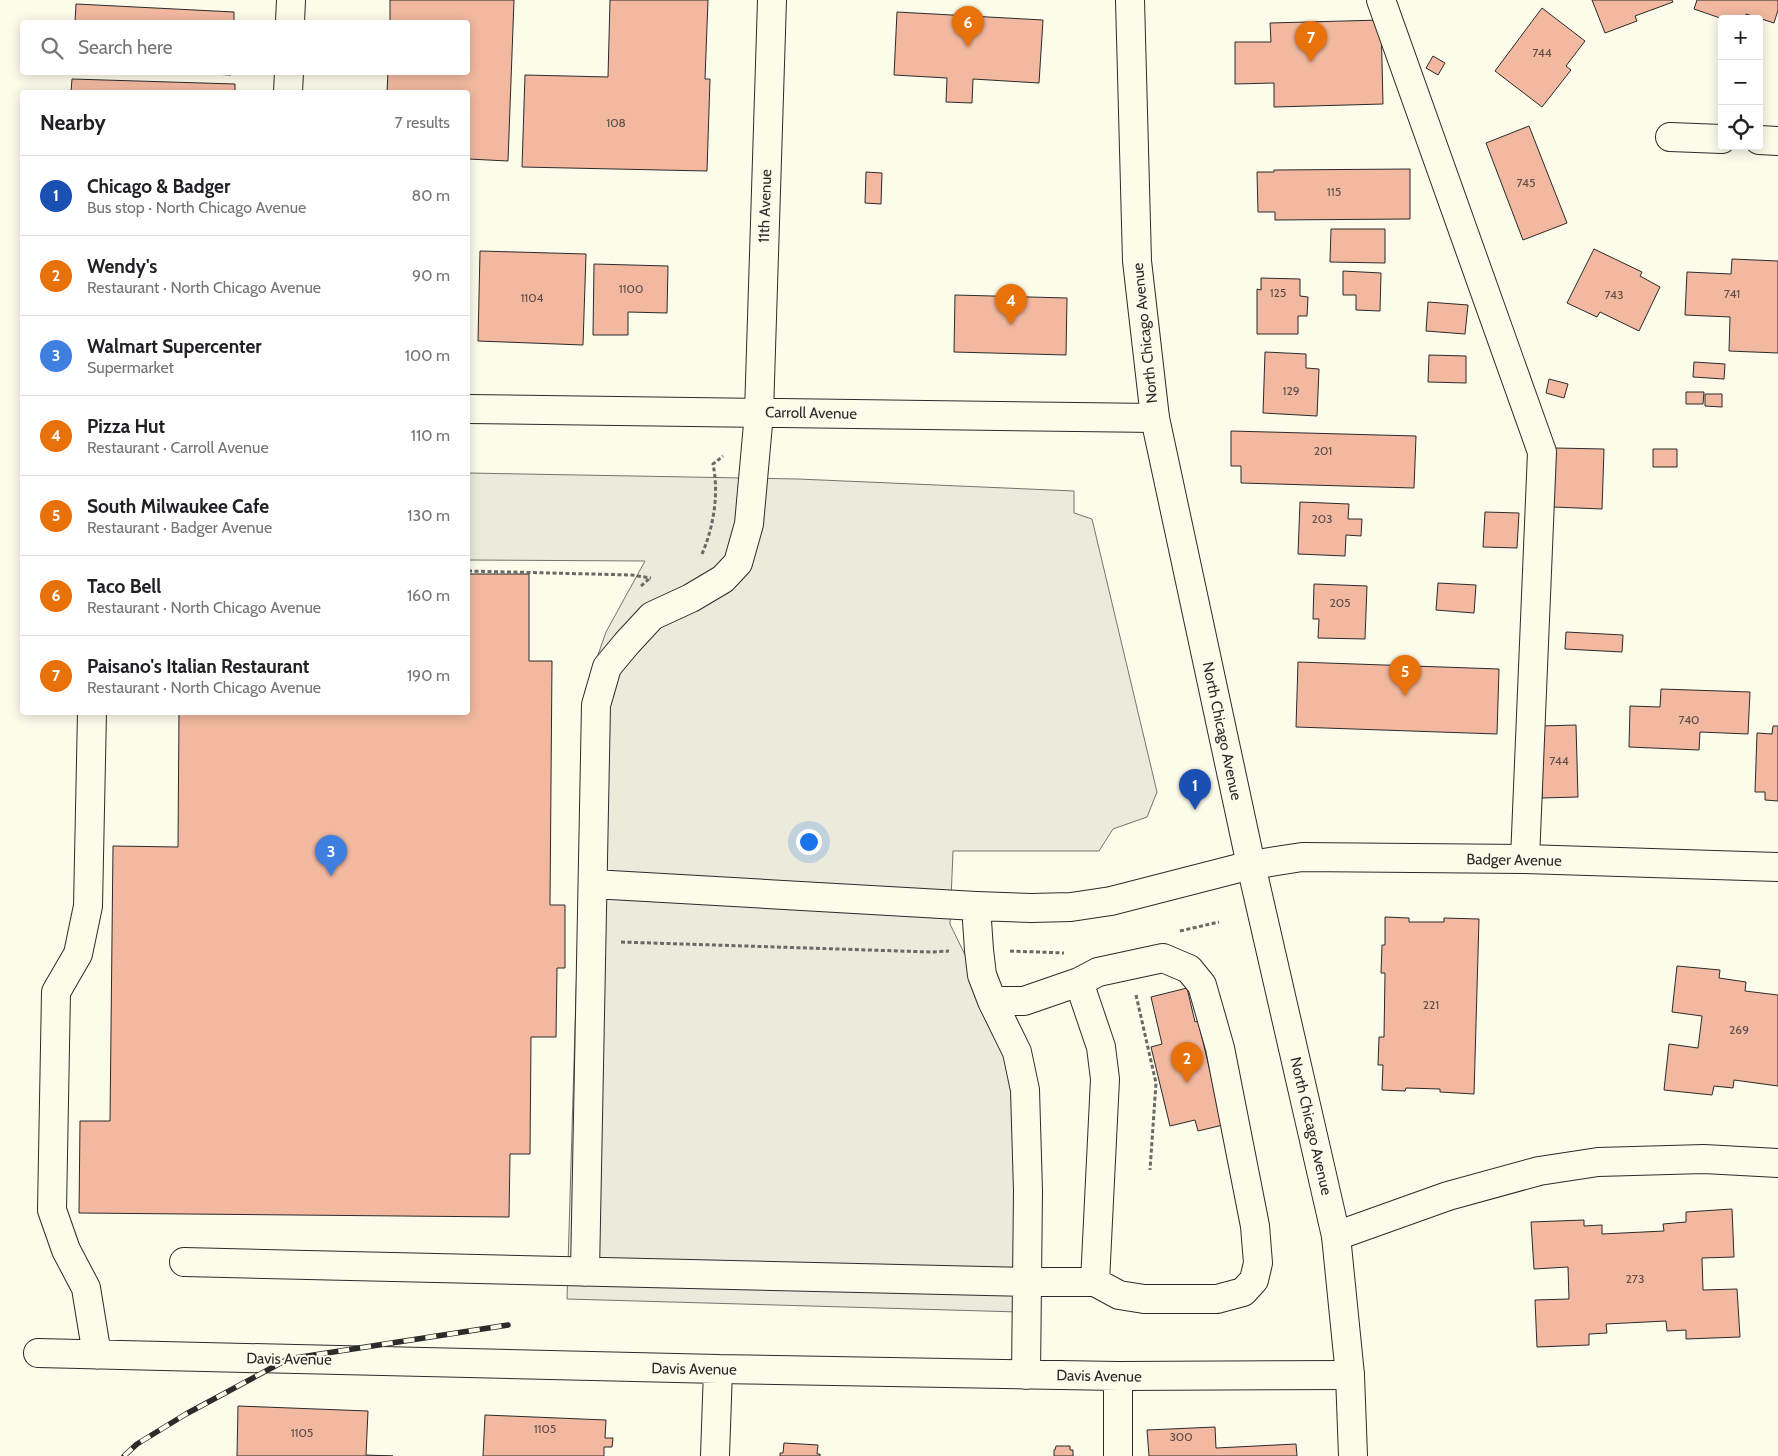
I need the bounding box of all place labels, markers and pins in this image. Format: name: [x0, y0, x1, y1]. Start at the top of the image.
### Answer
pin: 6: [952, 6, 984, 47]
pin: 7: [1295, 21, 1327, 62]
pin: 4: [995, 284, 1027, 325]
pin: 5: [1389, 655, 1421, 696]
pin: 1: [1179, 769, 1211, 810]
pin: 3: [315, 835, 347, 876]
pin: 2: [1171, 1042, 1203, 1083]

